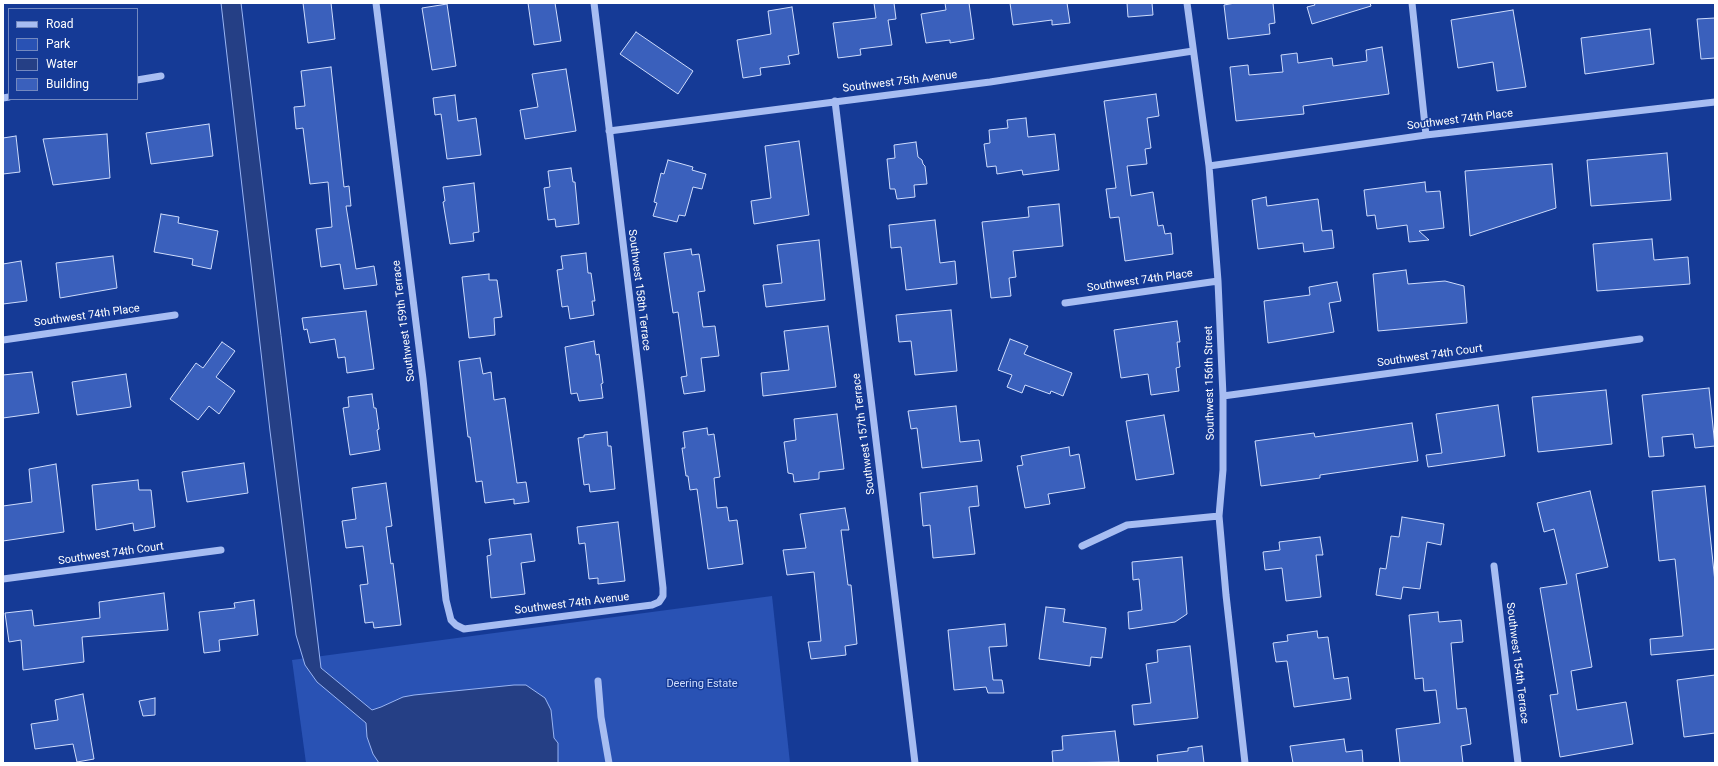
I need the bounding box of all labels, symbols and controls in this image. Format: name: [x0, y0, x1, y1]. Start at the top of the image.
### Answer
legend: [8, 8, 138, 100]
text: Road: [46, 17, 74, 31]
text: Park: [46, 37, 70, 51]
text: Water: [46, 57, 77, 71]
street label: Southwest 75th Avenue: [842, 68, 958, 96]
text: Building: [46, 77, 89, 91]
street label: Southwest 74th Place: [1406, 107, 1514, 133]
street label: Southwest 158th Terrace: [625, 229, 653, 351]
street label: Southwest 159th Terrace: [390, 260, 418, 382]
street label: Southwest 74th Place: [1086, 267, 1194, 295]
street label: Southwest 74th Place: [33, 302, 141, 330]
street label: Southwest 156th Street: [1202, 326, 1218, 440]
street label: Southwest 74th Court: [1376, 342, 1484, 370]
street label: Southwest 157th Terrace: [850, 373, 878, 495]
street label: Southwest 74th Court: [57, 540, 165, 568]
street label: Southwest 74th Avenue: [514, 590, 630, 618]
street label: Southwest 154th Terrace: [1503, 602, 1531, 724]
park label: Deering Estate: [666, 677, 738, 691]

